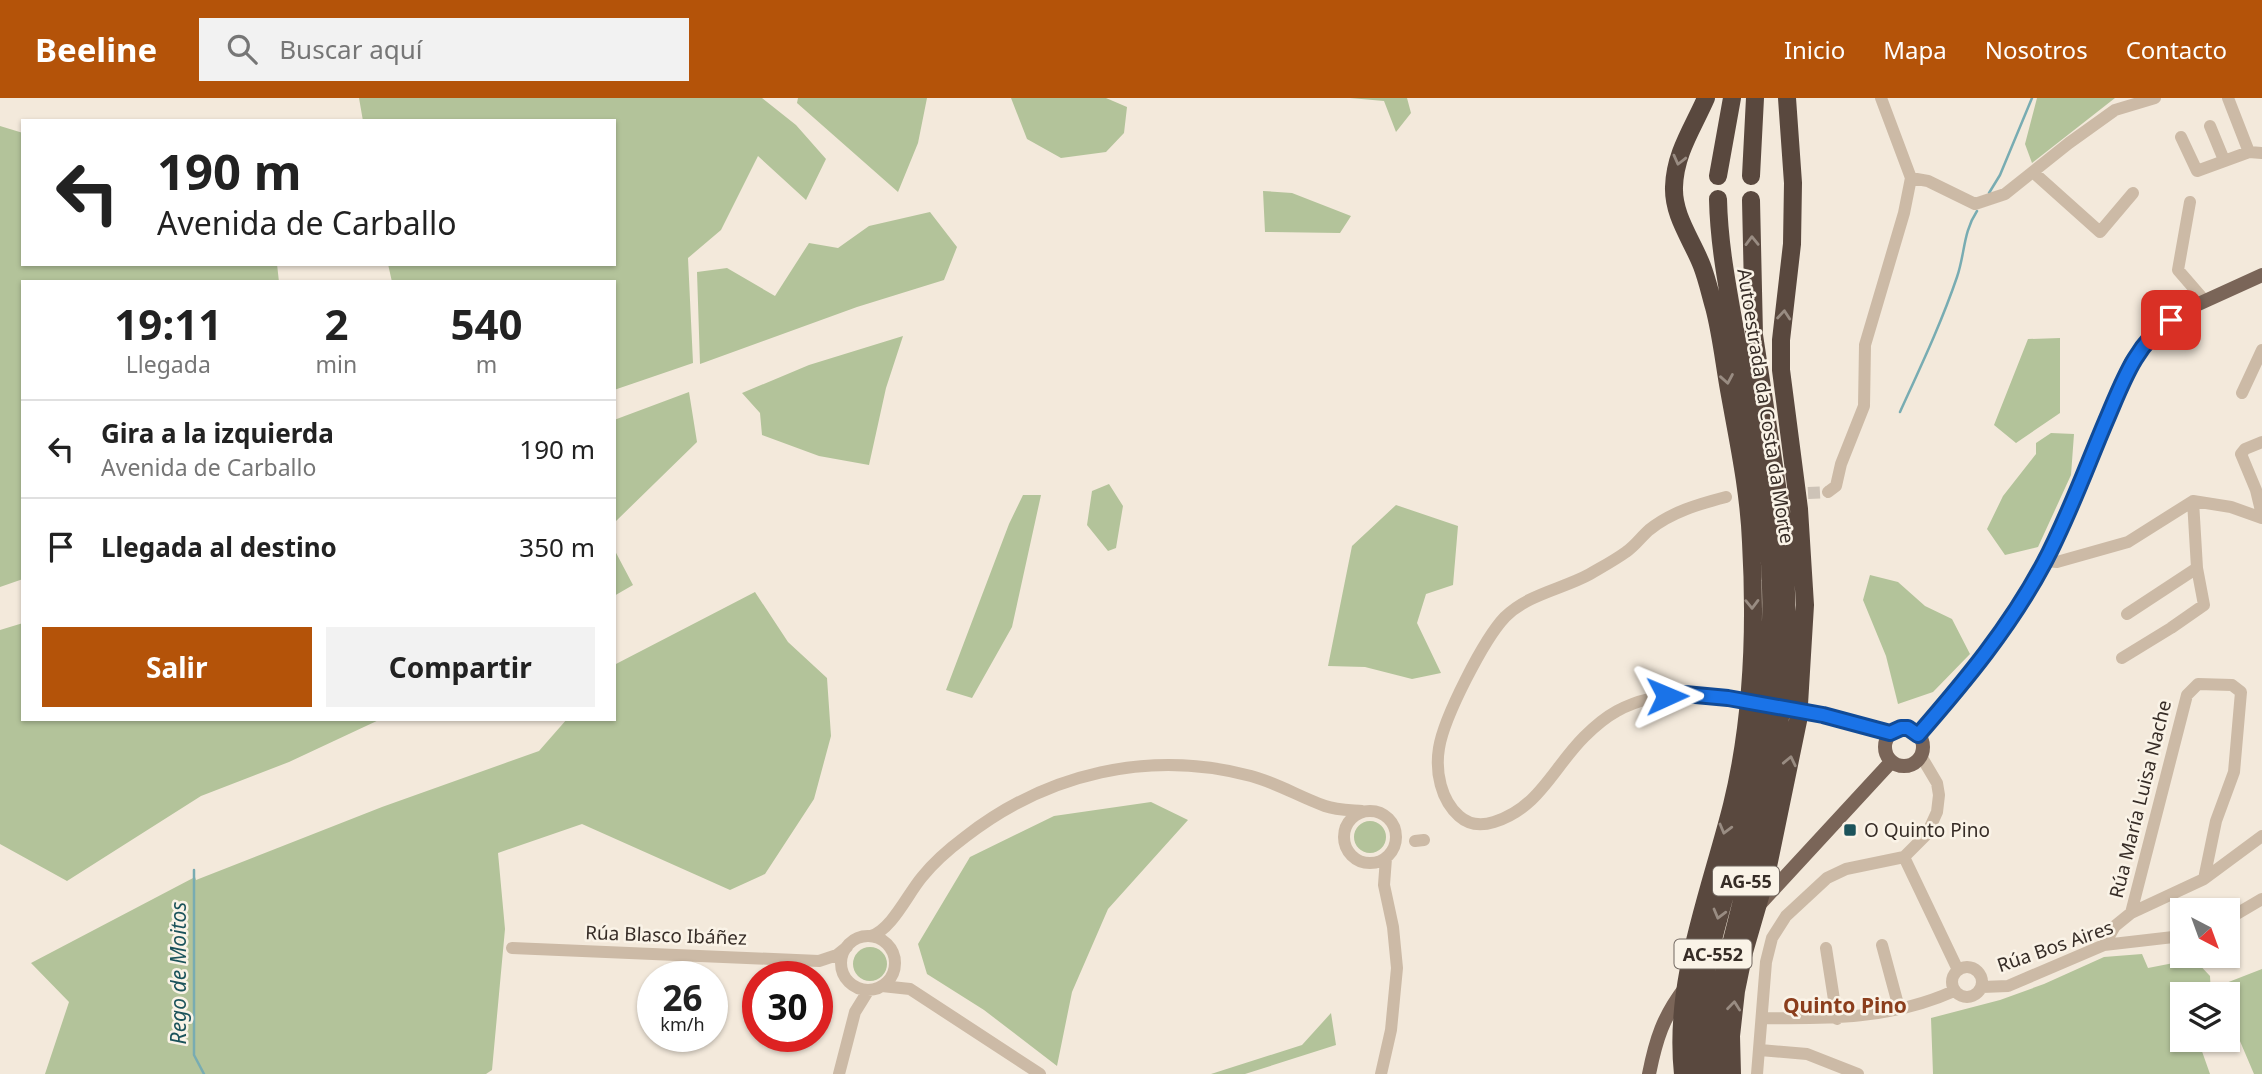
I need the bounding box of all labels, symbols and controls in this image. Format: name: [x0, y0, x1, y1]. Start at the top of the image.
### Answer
search box: [199, 18, 689, 81]
text: Beeline: [35, 27, 157, 72]
icon: search: [223, 30, 261, 68]
text: Buscar aquí: [279, 31, 423, 67]
text: Inicio: [1784, 33, 1845, 66]
text: Mapa: [1883, 33, 1947, 66]
text: Nosotros: [1985, 33, 2088, 66]
text: Contacto: [2126, 33, 2227, 66]
text: 190 m: [157, 138, 302, 204]
icon: left: [42, 147, 133, 238]
one-way arrow: [1672, 154, 1687, 166]
text: Avenida de Carballo: [157, 201, 457, 244]
one-way arrow: [1744, 235, 1759, 246]
street label: Autoestrada da Costa da Morte: [1731, 267, 1801, 545]
pin: [2141, 290, 2201, 350]
text: 19:11: [114, 295, 222, 352]
text: 2: [324, 295, 348, 352]
text: 540: [451, 295, 523, 352]
icon: arrive: [2152, 301, 2190, 339]
one-way arrow: [1776, 309, 1791, 321]
text: Llegada: [126, 348, 211, 380]
text: min: [316, 348, 357, 380]
text: m: [476, 348, 497, 380]
one-way arrow: [1719, 373, 1734, 385]
text: Gira a la izquierda: [101, 415, 334, 451]
icon: left: [42, 430, 80, 468]
text: 190 m: [519, 431, 595, 467]
text: Avenida de Carballo: [101, 451, 316, 483]
icon: arrive: [42, 528, 80, 566]
text: Llegada al destino: [101, 529, 337, 565]
text: 350 m: [519, 529, 595, 565]
one-way arrow: [1745, 599, 1760, 610]
button: Salir: [42, 627, 312, 707]
button: Compartir: [326, 627, 595, 707]
position arrow: [1630, 659, 1704, 733]
street label: Rúa María Luisa Nache: [2103, 697, 2177, 901]
one-way arrow: [1782, 755, 1797, 767]
place label: O Quinto Pino: [1864, 817, 1990, 843]
marker: O Quinto Pino: [1842, 822, 1858, 838]
one-way arrow: [1719, 823, 1733, 835]
road number: AG-55: [1713, 866, 1779, 896]
north arrow: [2170, 898, 2240, 968]
map controls: [2170, 898, 2240, 1052]
water label: Rego de Moitos: [164, 902, 192, 1044]
one-way arrow: [1713, 908, 1728, 920]
street label: Rúa Bos Aires: [1993, 914, 2117, 978]
street label: Rúa Blasco Ibáñez: [585, 919, 747, 951]
road number: AC-552: [1674, 940, 1752, 968]
speed limit sign: 30: [742, 961, 833, 1052]
text: 26: [662, 974, 703, 1021]
button: layers: [2170, 982, 2240, 1052]
district label: Quinto Pino: [1783, 991, 1907, 1019]
one-way arrow: [1726, 1000, 1741, 1011]
text: km/h: [660, 1012, 705, 1036]

